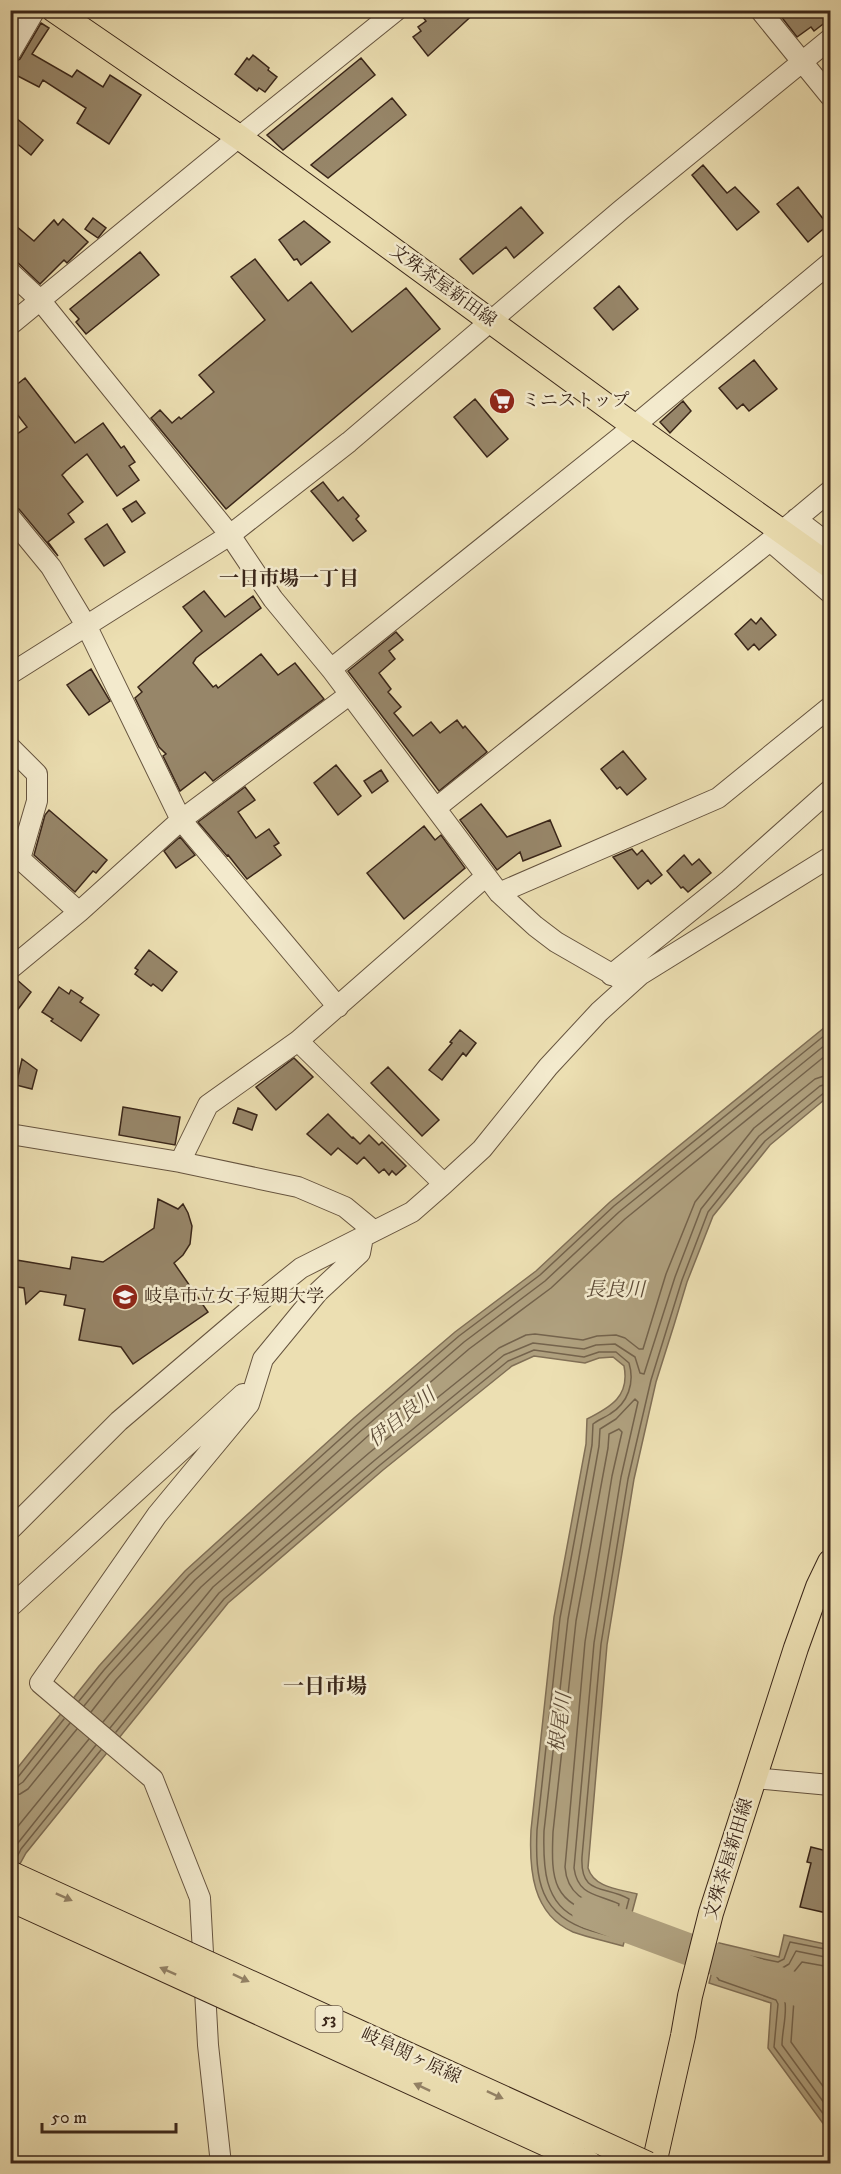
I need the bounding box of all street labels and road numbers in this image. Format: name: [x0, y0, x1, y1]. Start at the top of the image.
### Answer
street label: 文殊茶屋新田線: [386, 240, 500, 332]
street label: 文殊茶屋新田線: [700, 1796, 758, 1922]
road number: 53: [316, 2006, 342, 2032]
street label: 岐阜関ヶ原線: [357, 2023, 465, 2089]

